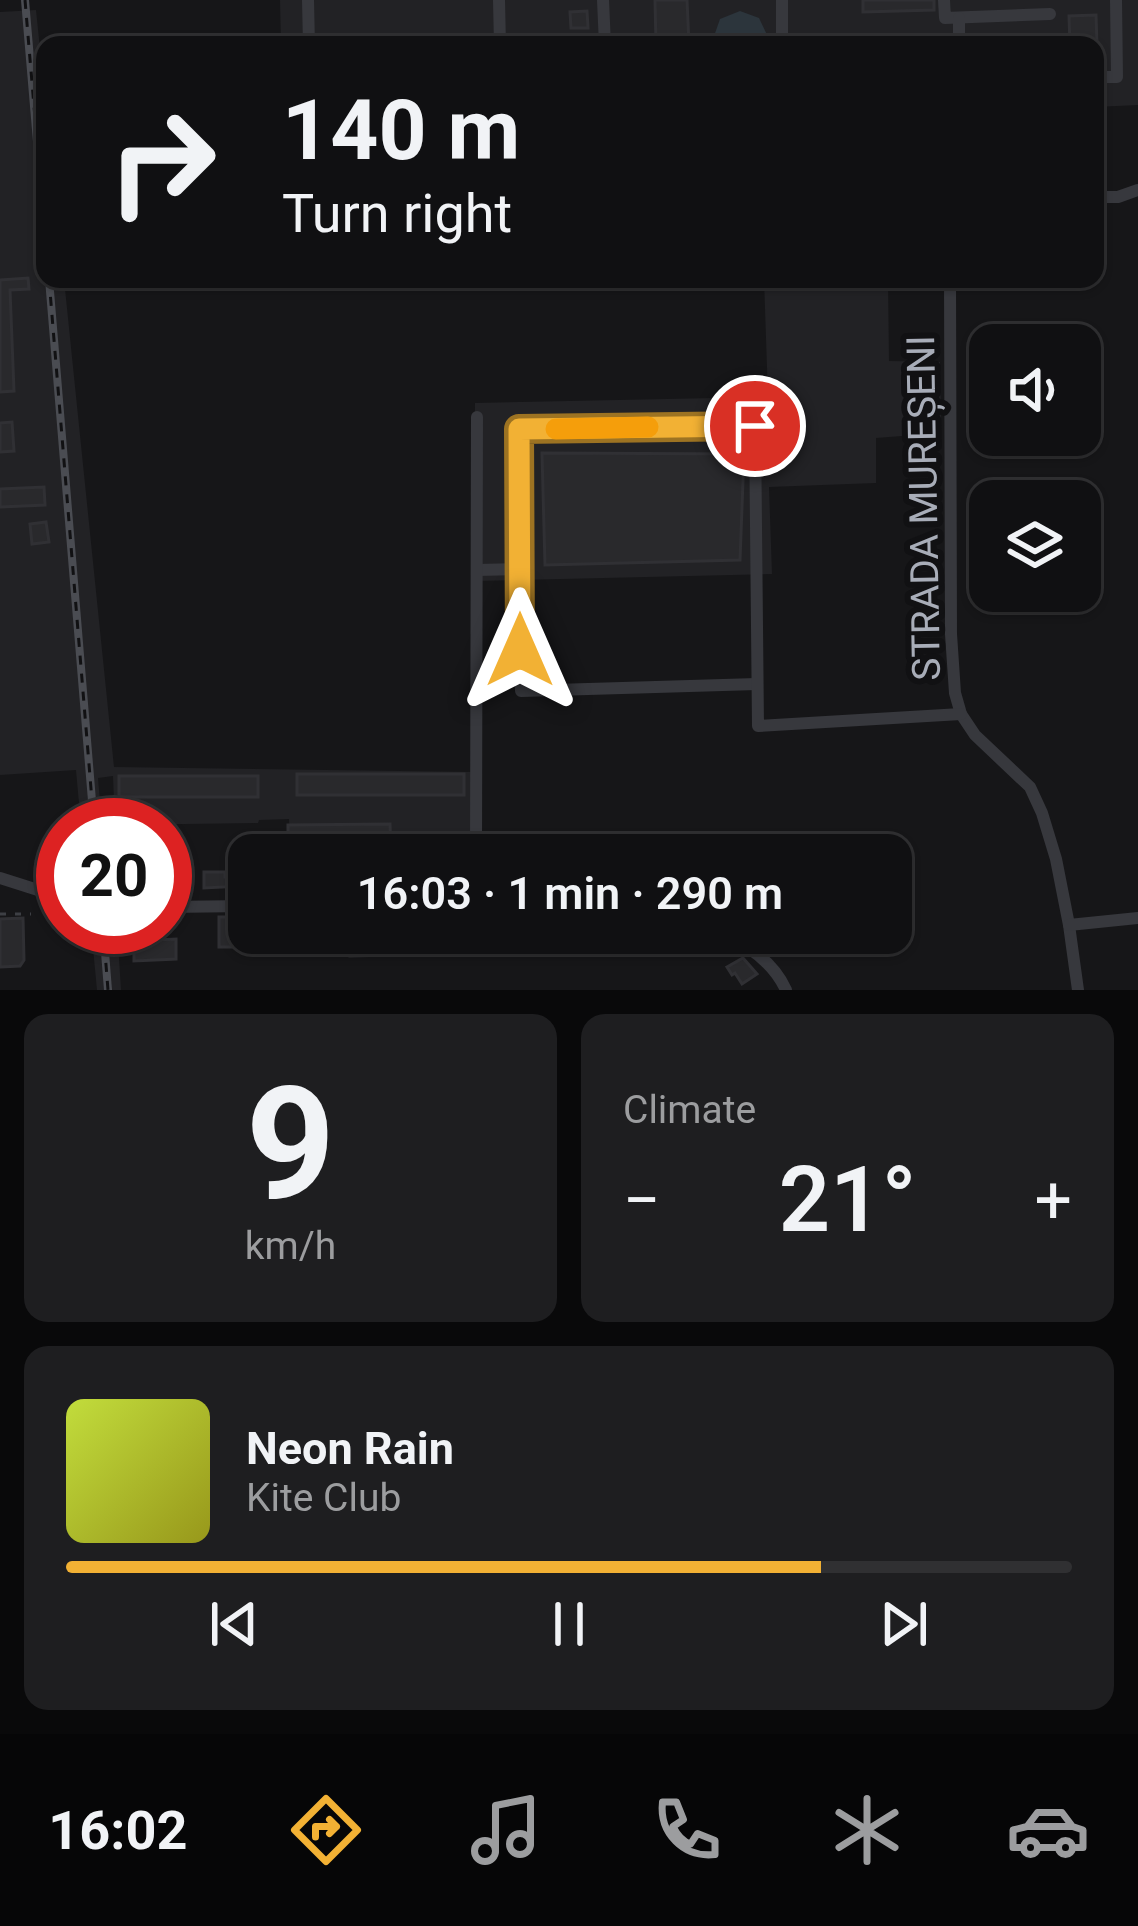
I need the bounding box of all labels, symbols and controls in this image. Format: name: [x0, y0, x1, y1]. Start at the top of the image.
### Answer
text: 140 m: [282, 81, 520, 180]
icon: right: [84, 84, 240, 240]
text: Turn right: [282, 182, 512, 245]
map controls: [969, 324, 1101, 612]
button: sound: [969, 324, 1101, 456]
street label: STRADA MUREȘENI: [898, 335, 950, 681]
pin: [704, 375, 806, 477]
icon: arrive: [722, 393, 788, 459]
button: layers: [969, 480, 1101, 612]
position arrow: [457, 587, 583, 713]
speed limit sign: 20: [36, 798, 192, 954]
text: 16:03 · 1 min · 290 m: [357, 867, 783, 920]
text: 9: [246, 1053, 335, 1236]
text: Climate: [623, 1087, 756, 1133]
text: 21°: [779, 1148, 916, 1253]
text: −: [623, 1162, 661, 1239]
text: +: [1035, 1162, 1072, 1239]
text: km/h: [245, 1223, 336, 1269]
text: Neon Rain: [246, 1422, 454, 1475]
text: Kite Club: [246, 1475, 401, 1521]
icon: previous: [201, 1591, 267, 1657]
icon: pause: [536, 1591, 602, 1657]
icon: next: [871, 1591, 937, 1657]
icon: directions: [284, 1788, 368, 1872]
icon: music: [464, 1788, 548, 1872]
icon: phone: [645, 1788, 729, 1872]
icon: climate: [825, 1788, 909, 1872]
icon: car: [1006, 1788, 1090, 1872]
text: 16:02: [48, 1799, 187, 1862]

